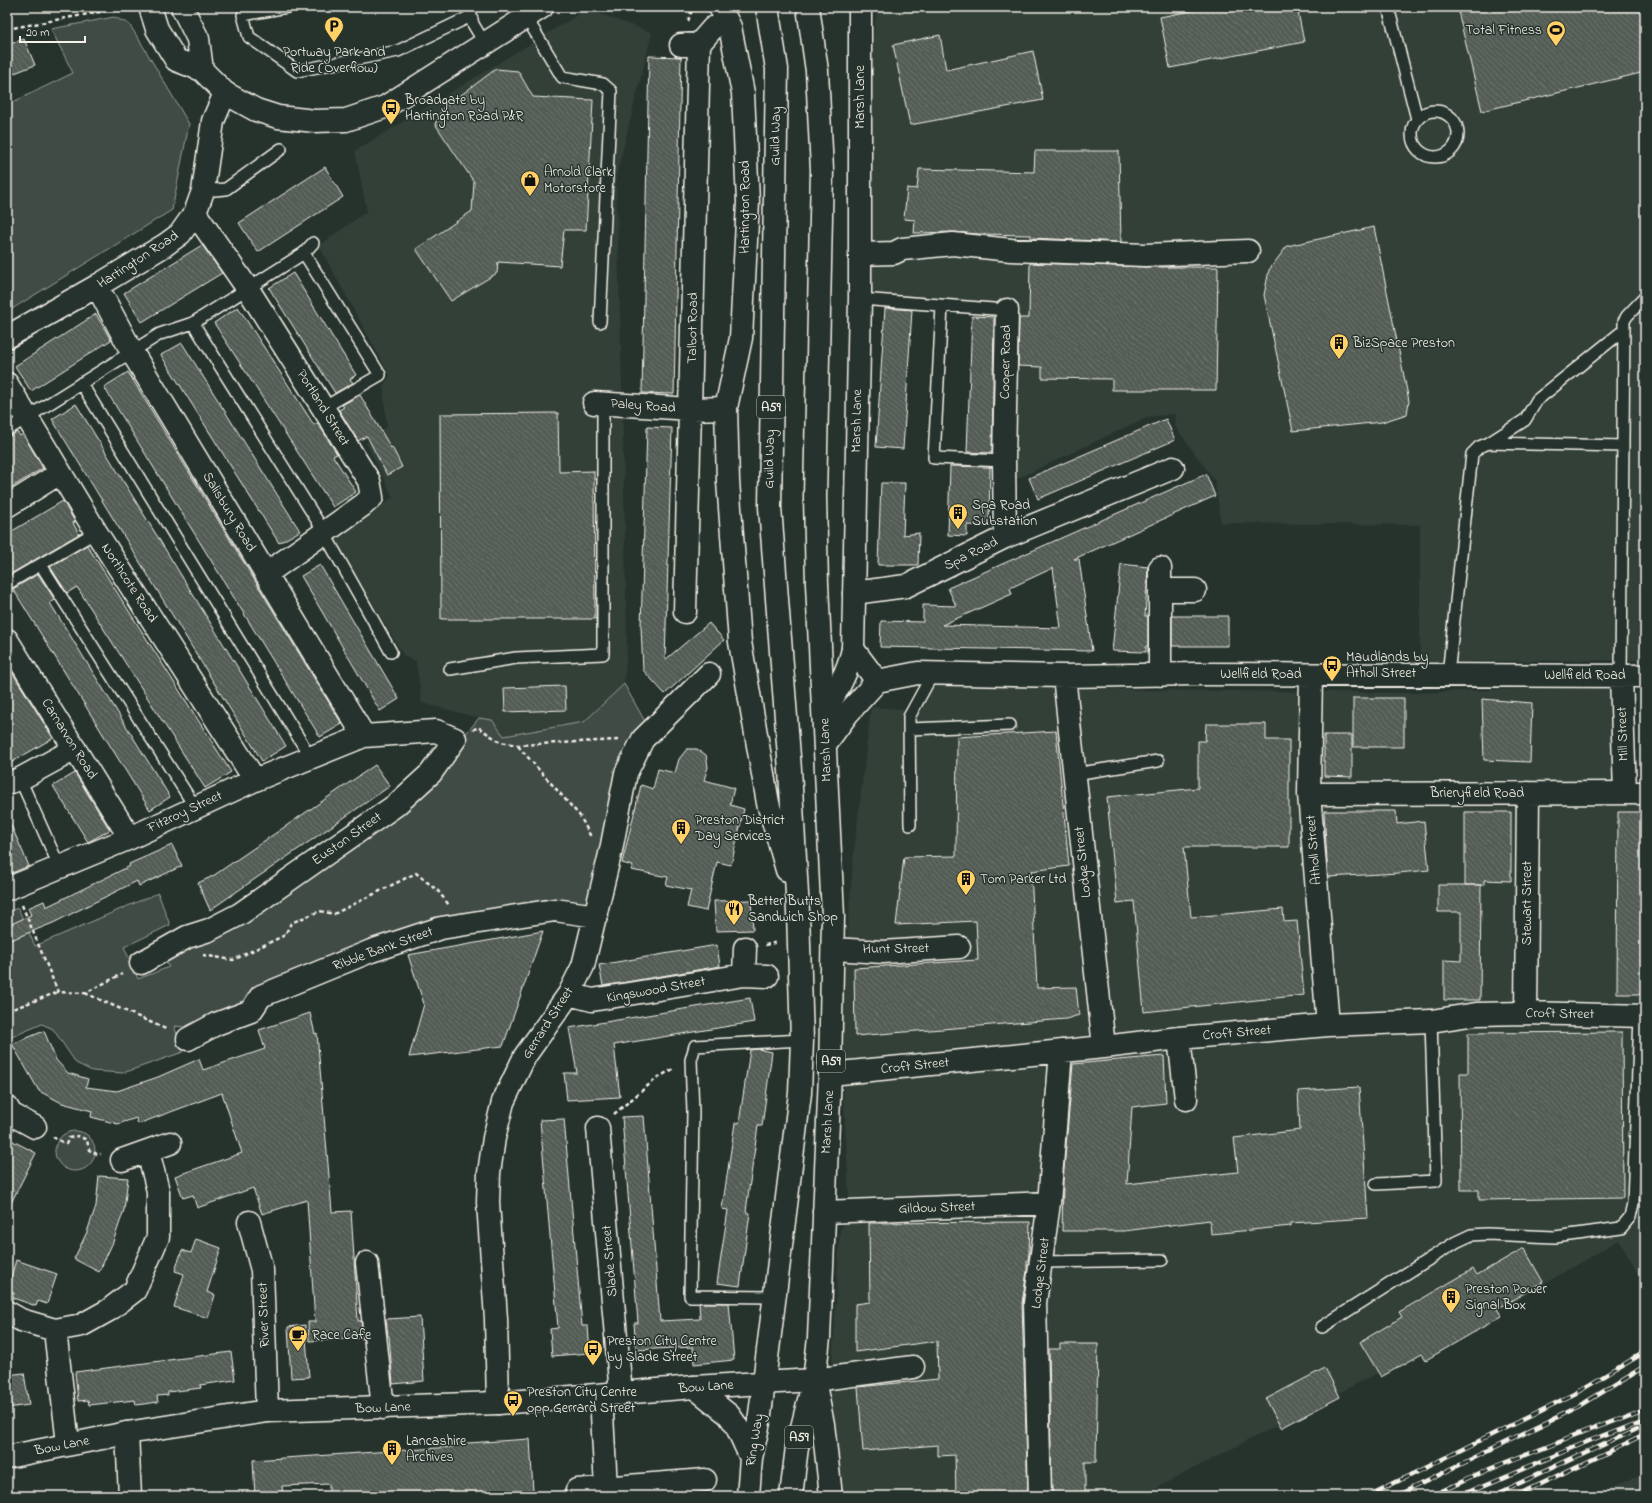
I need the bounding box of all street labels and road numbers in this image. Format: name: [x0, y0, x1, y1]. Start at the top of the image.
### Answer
street label: Marsh Lane: [850, 64, 871, 129]
street label: Guild Way: [765, 106, 788, 166]
street label: Hartington Road: [735, 160, 757, 254]
street label: Hartington Road: [93, 226, 183, 295]
street label: Talbot Road: [682, 292, 704, 364]
street label: Cooper Road: [995, 324, 1017, 399]
street label: Portland Street: [291, 366, 355, 451]
street label: Marsh Lane: [846, 388, 868, 453]
street label: Paley Road: [610, 393, 676, 420]
road number: A59: [757, 396, 785, 418]
street label: Guild Way: [759, 429, 782, 489]
street label: Salisbury Road: [196, 468, 261, 557]
street label: Spa Road: [940, 532, 1002, 576]
street label: Northcote Road: [95, 539, 163, 627]
street label: Wellfield Road: [1220, 664, 1302, 685]
street label: Wellfield Road: [1544, 665, 1626, 686]
street label: Carnarvon Road: [36, 694, 102, 784]
street label: Mill Street: [1612, 706, 1634, 762]
street label: Marsh Lane: [814, 717, 838, 782]
street label: Brieryfield Road: [1429, 783, 1524, 805]
street label: Fitzroy Street: [143, 785, 227, 840]
street label: Euston Street: [308, 807, 387, 871]
street label: Atholl Street: [1300, 814, 1328, 886]
street label: Lodge Street: [1069, 825, 1098, 899]
street label: Stewart Street: [1517, 860, 1538, 945]
street label: Ribble Bank Street: [330, 921, 436, 977]
street label: Hunt Street: [863, 938, 930, 960]
street label: Kingswood Street: [605, 971, 707, 1010]
street label: Gerrard Street: [517, 983, 579, 1063]
street label: Croft Street: [1525, 1003, 1595, 1025]
street label: Croft Street: [1202, 1020, 1272, 1046]
road number: A59: [817, 1050, 845, 1072]
street label: Croft Street: [880, 1052, 951, 1080]
street label: Marsh Lane: [816, 1089, 840, 1154]
street label: Gildow Street: [898, 1196, 976, 1220]
street label: Slade Street: [596, 1224, 624, 1298]
street label: Lodge Street: [1026, 1236, 1057, 1310]
street label: River Street: [252, 1282, 276, 1348]
street label: Bow Lane: [677, 1375, 735, 1399]
street label: Bow Lane: [354, 1397, 412, 1419]
street label: Ring Way: [740, 1412, 771, 1468]
road number: A59: [785, 1426, 813, 1448]
street label: Bow Lane: [32, 1430, 92, 1462]

